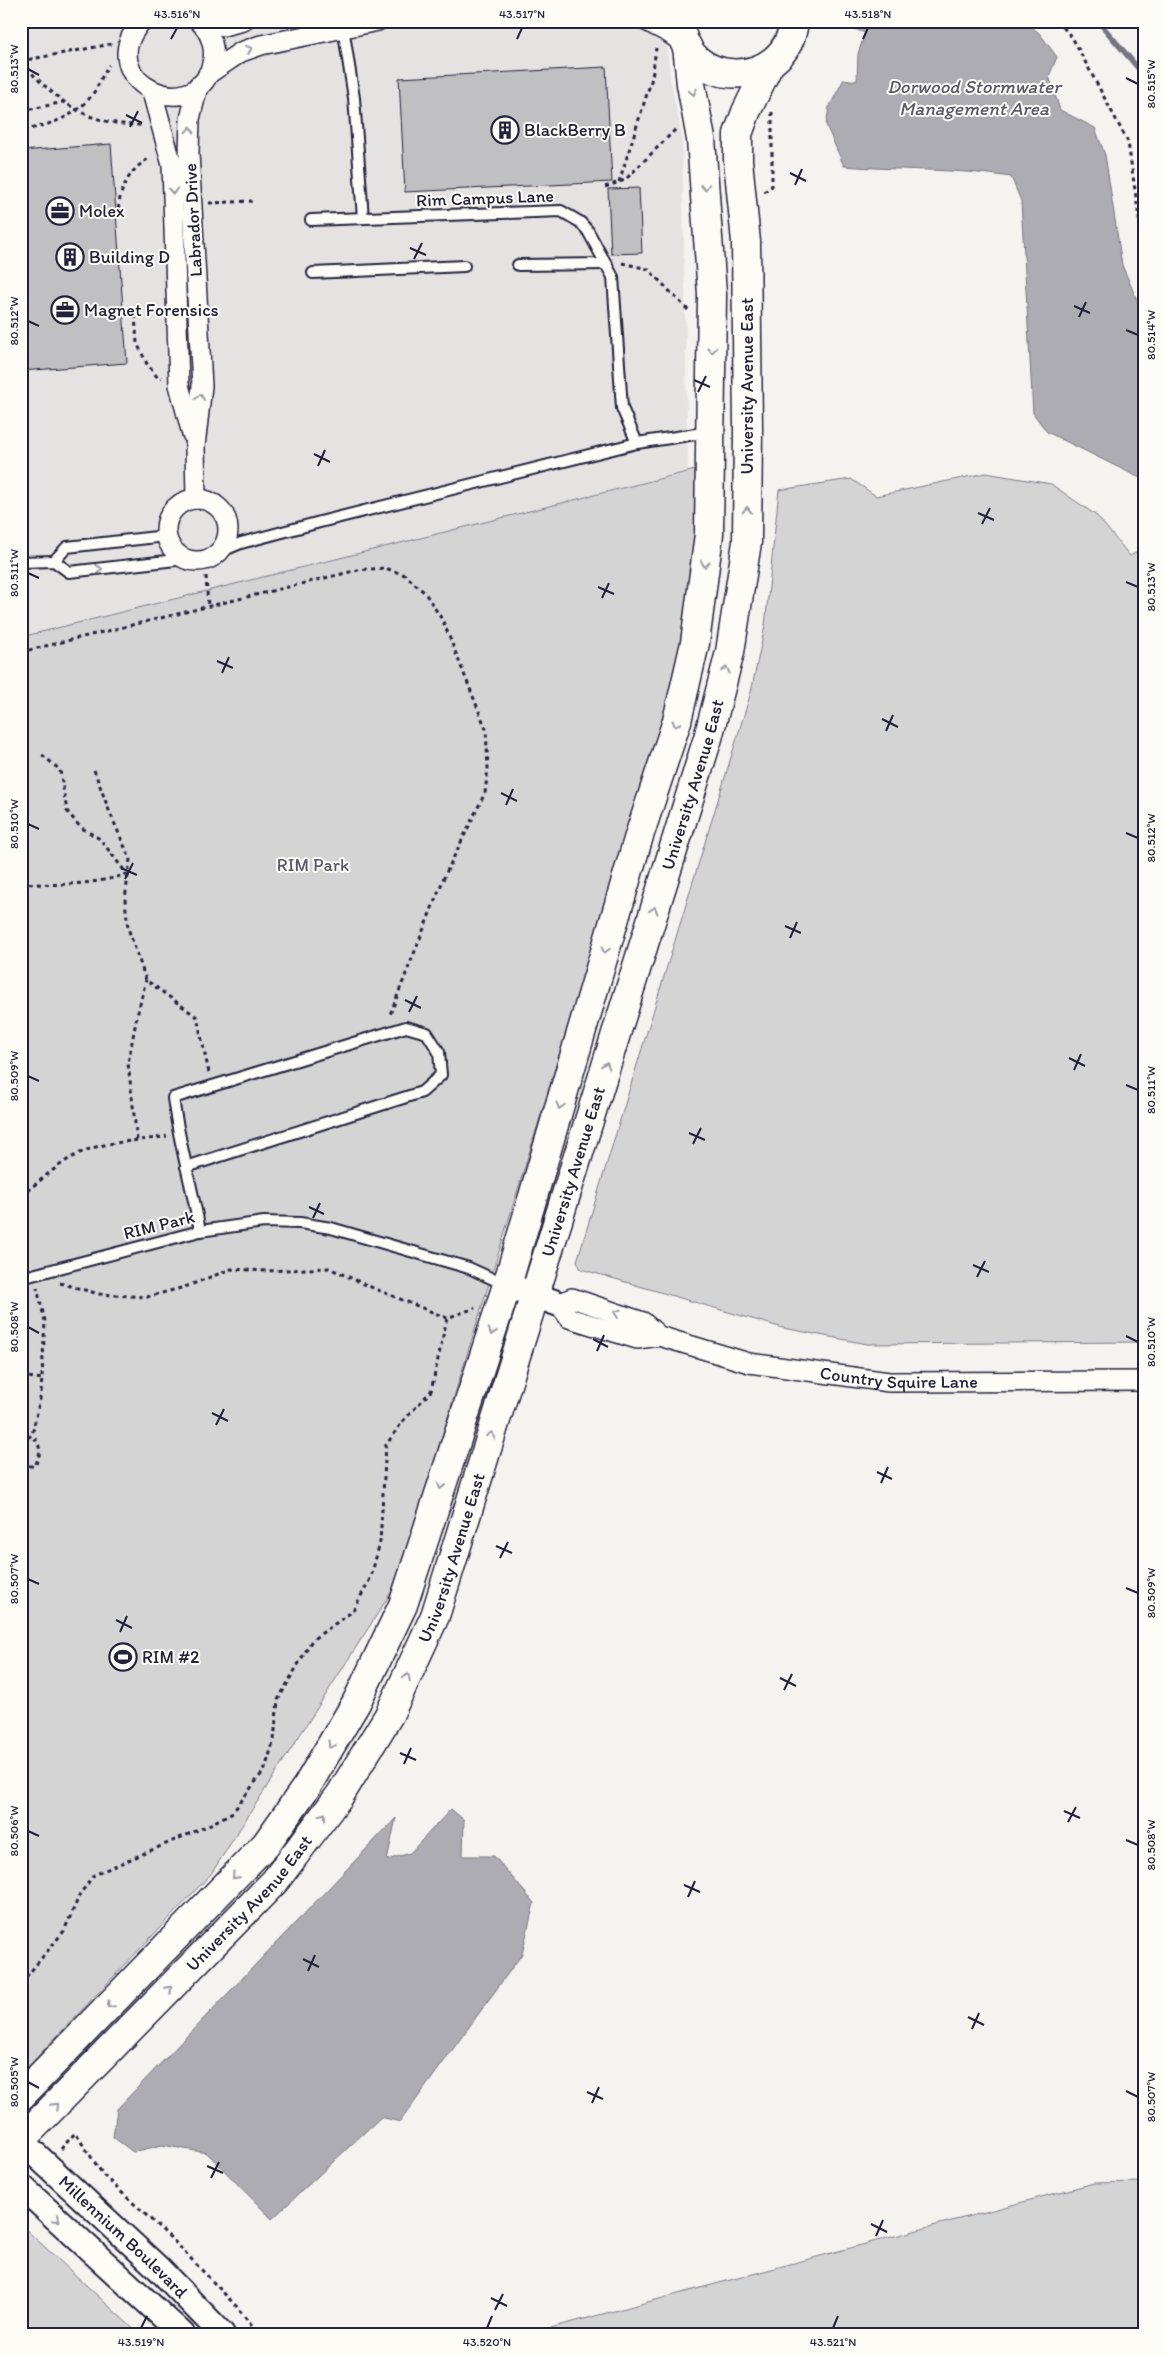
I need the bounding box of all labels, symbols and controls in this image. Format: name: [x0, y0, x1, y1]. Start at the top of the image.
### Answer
text: 43.516°N: [154, 7, 200, 21]
text: 43.517°N: [499, 7, 545, 21]
text: 43.518°N: [845, 7, 891, 21]
text: 80.513°W: [7, 44, 21, 94]
one-way arrow: [244, 45, 253, 55]
text: 80.515°W: [1144, 60, 1158, 108]
water label: Dorwood Stormwater Management Area: [887, 75, 1063, 120]
one-way arrow: [687, 88, 698, 97]
building icon: BlackBerry B: [490, 115, 520, 145]
place label: BlackBerry B: [524, 119, 626, 141]
one-way arrow: [185, 126, 195, 134]
street label: Labrador Drive: [179, 163, 207, 277]
one-way arrow: [699, 184, 710, 192]
street label: Rim Campus Lane: [416, 185, 554, 211]
one-way arrow: [168, 187, 178, 195]
office icon: Molex: [45, 196, 75, 226]
place label: Molex: [79, 200, 125, 222]
building icon: Building D: [55, 242, 85, 272]
place label: Building D: [89, 246, 170, 268]
office icon: Magnet Forensics: [50, 295, 80, 325]
text: 80.512°W: [7, 297, 21, 345]
street label: University Avenue East: [736, 297, 758, 475]
place label: Magnet Forensics: [84, 299, 219, 321]
text: 80.514°W: [1144, 310, 1158, 360]
one-way arrow: [707, 346, 717, 354]
one-way arrow: [194, 393, 205, 401]
one-way arrow: [742, 505, 752, 513]
text: 80.511°W: [7, 549, 21, 597]
one-way arrow: [701, 560, 711, 569]
text: 80.513°W: [1144, 562, 1158, 612]
one-way arrow: [95, 564, 103, 575]
one-way arrow: [720, 667, 730, 675]
street label: University Avenue East: [657, 697, 729, 873]
one-way arrow: [671, 719, 681, 727]
text: 80.510°W: [7, 799, 21, 849]
text: 80.512°W: [1144, 814, 1158, 862]
park label: RIM Park: [277, 854, 349, 876]
one-way arrow: [649, 906, 659, 914]
one-way arrow: [601, 945, 611, 953]
text: 80.509°W: [7, 1051, 21, 1101]
one-way arrow: [601, 1061, 611, 1070]
text: 80.511°W: [1144, 1066, 1158, 1114]
street label: University Avenue East: [536, 1083, 610, 1259]
one-way arrow: [555, 1101, 565, 1109]
street label: RIM Park: [121, 1206, 197, 1244]
text: 80.508°W: [7, 1302, 21, 1353]
one-way arrow: [613, 1309, 622, 1319]
text: 80.510°W: [1144, 1317, 1158, 1367]
one-way arrow: [488, 1327, 498, 1335]
street label: Country Squire Lane: [819, 1362, 978, 1393]
one-way arrow: [485, 1432, 495, 1440]
street label: University Avenue East: [413, 1470, 490, 1646]
one-way arrow: [437, 1481, 447, 1490]
text: 80.507°W: [7, 1554, 21, 1604]
text: 80.509°W: [1144, 1568, 1158, 1618]
sports icon: RIM #2: [108, 1642, 138, 1672]
place label: RIM #2: [142, 1646, 200, 1668]
one-way arrow: [400, 1673, 411, 1682]
one-way arrow: [328, 1740, 338, 1749]
text: 80.506°W: [7, 1806, 21, 1856]
one-way arrow: [318, 1813, 326, 1822]
text: 80.508°W: [1144, 1820, 1158, 1871]
street label: University Avenue East: [181, 1830, 317, 1976]
one-way arrow: [232, 1870, 241, 1879]
one-way arrow: [163, 1986, 172, 1995]
one-way arrow: [107, 1999, 116, 2008]
text: 80.505°W: [7, 2057, 21, 2107]
text: 80.507°W: [1144, 2072, 1158, 2122]
one-way arrow: [49, 2102, 58, 2111]
street label: Millennium Boulevard: [54, 2171, 192, 2303]
one-way arrow: [52, 2213, 61, 2222]
text: 43.519°N: [118, 2335, 164, 2349]
text: 43.520°N: [463, 2335, 511, 2349]
text: 43.521°N: [810, 2335, 856, 2349]

